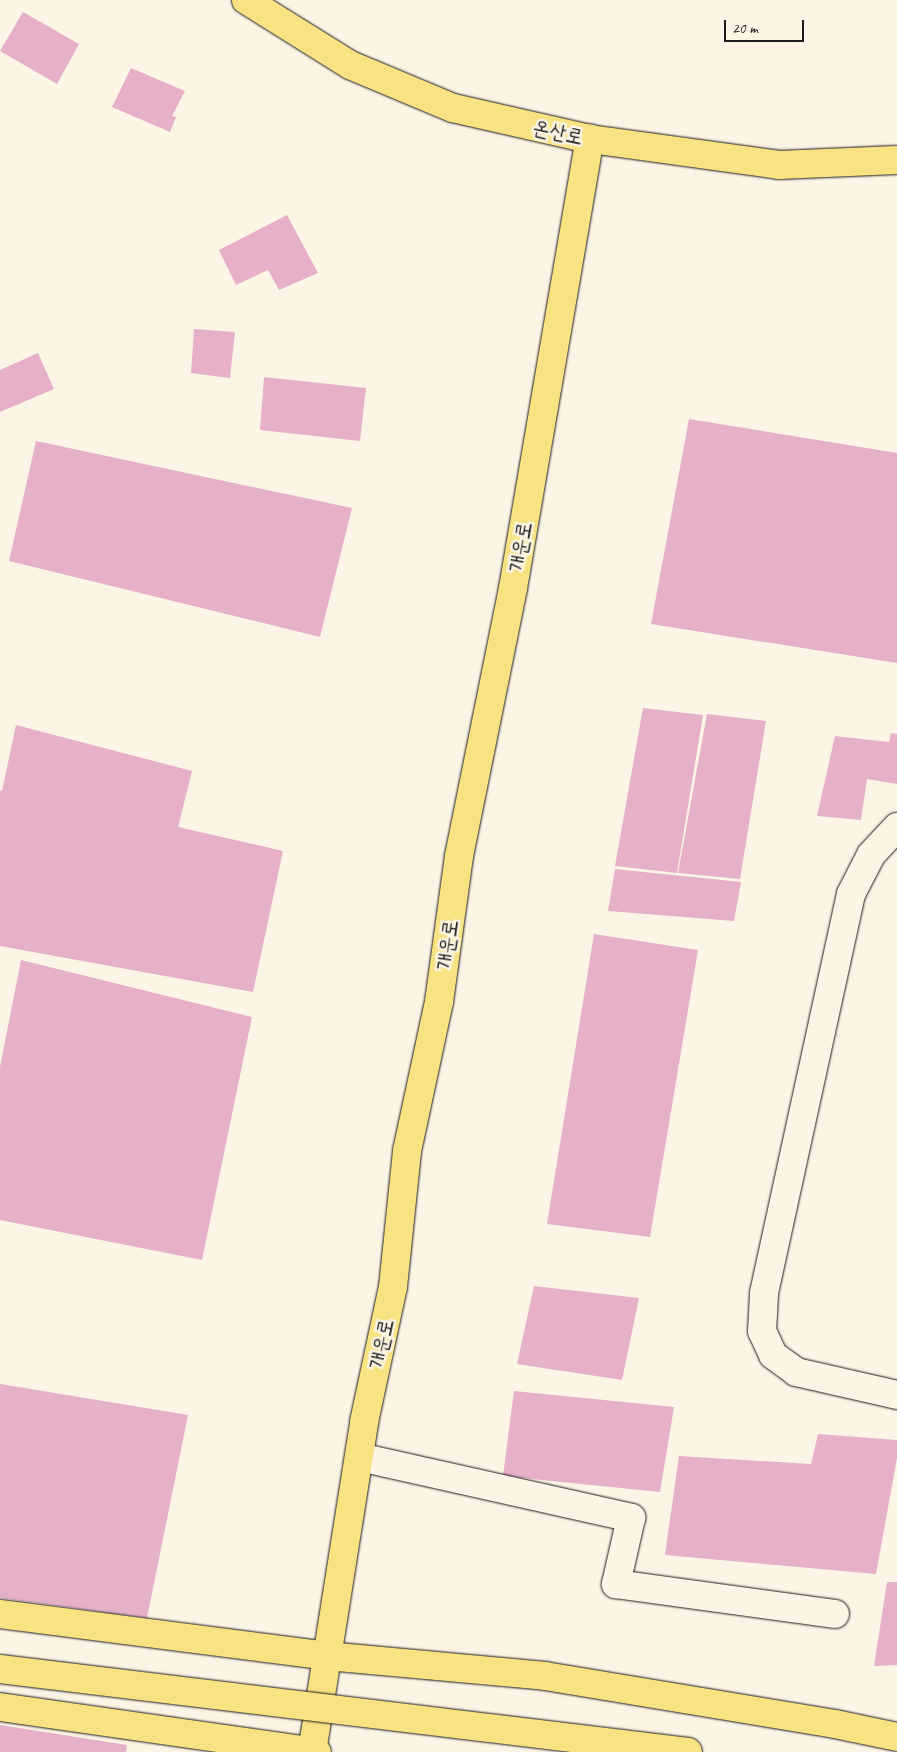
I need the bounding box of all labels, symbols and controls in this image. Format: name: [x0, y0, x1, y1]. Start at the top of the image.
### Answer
scale bar: [727, 10, 807, 42]
text: 20 m: [732, 19, 758, 38]
street label: 온산로: [531, 114, 585, 150]
street label: 개운로: [503, 520, 537, 574]
street label: 개운로: [431, 918, 463, 972]
street label: 개운로: [363, 1317, 399, 1371]

